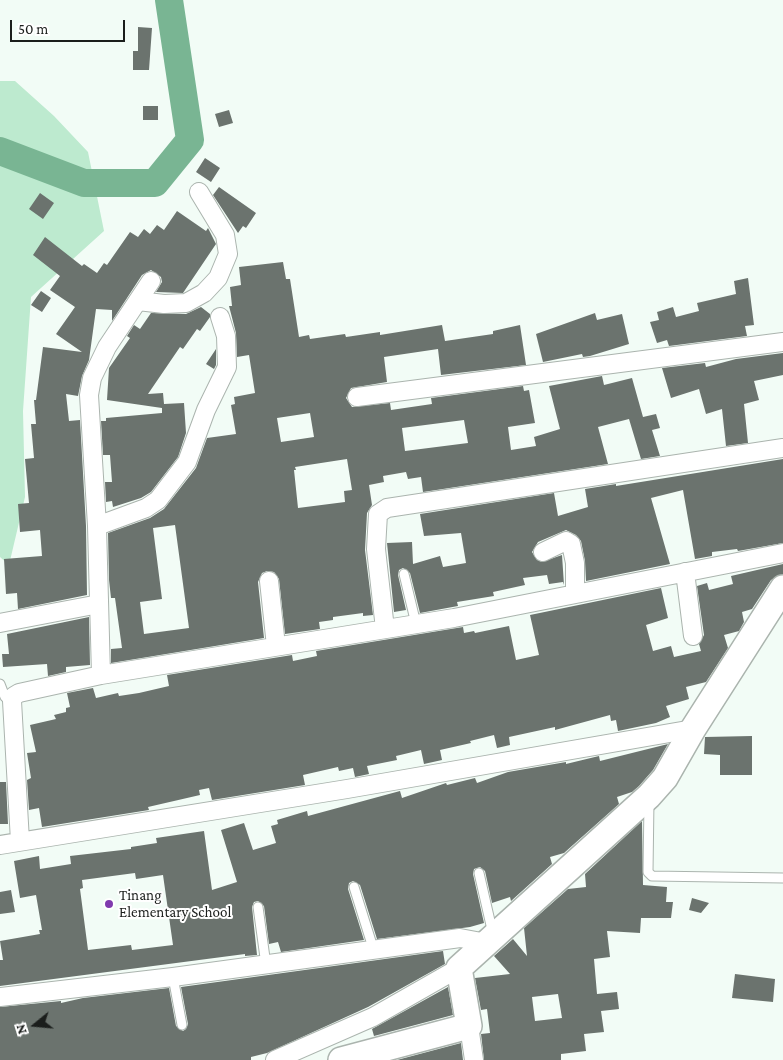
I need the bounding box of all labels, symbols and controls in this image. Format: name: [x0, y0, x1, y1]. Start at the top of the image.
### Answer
scale bar: [12, 10, 128, 42]
text: 50 m: [18, 21, 48, 37]
place label: Tinang Elementary School: [119, 886, 231, 921]
marker: Tinang Elementary School: [103, 898, 115, 910]
north arrow: [10, 1000, 60, 1050]
text: N: [12, 1022, 30, 1036]

